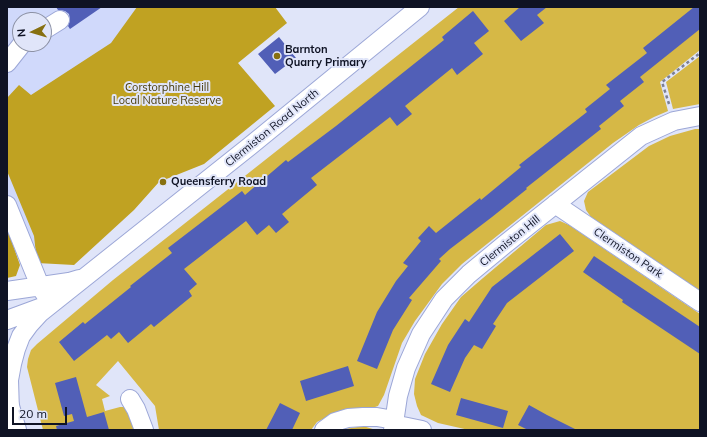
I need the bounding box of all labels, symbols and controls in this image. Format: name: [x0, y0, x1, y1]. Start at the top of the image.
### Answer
north arrow: [12, 12, 52, 52]
text: N: [14, 28, 28, 38]
place label: Barnton Quarry Primary: [285, 43, 367, 69]
marker: Barnton Quarry Primary: [272, 51, 282, 61]
park label: Corstorphine Hill Local Nature Reserve: [113, 81, 221, 107]
street label: Clermiston Road North: [223, 86, 321, 170]
place label: Queensferry Road: [171, 175, 266, 189]
marker: Queensferry Road: [158, 177, 168, 187]
street label: Clermiston Hill: [477, 213, 543, 269]
street label: Clermiston Park: [591, 225, 665, 281]
scale bar: [14, 399, 69, 425]
text: 20 m: [19, 406, 47, 421]

